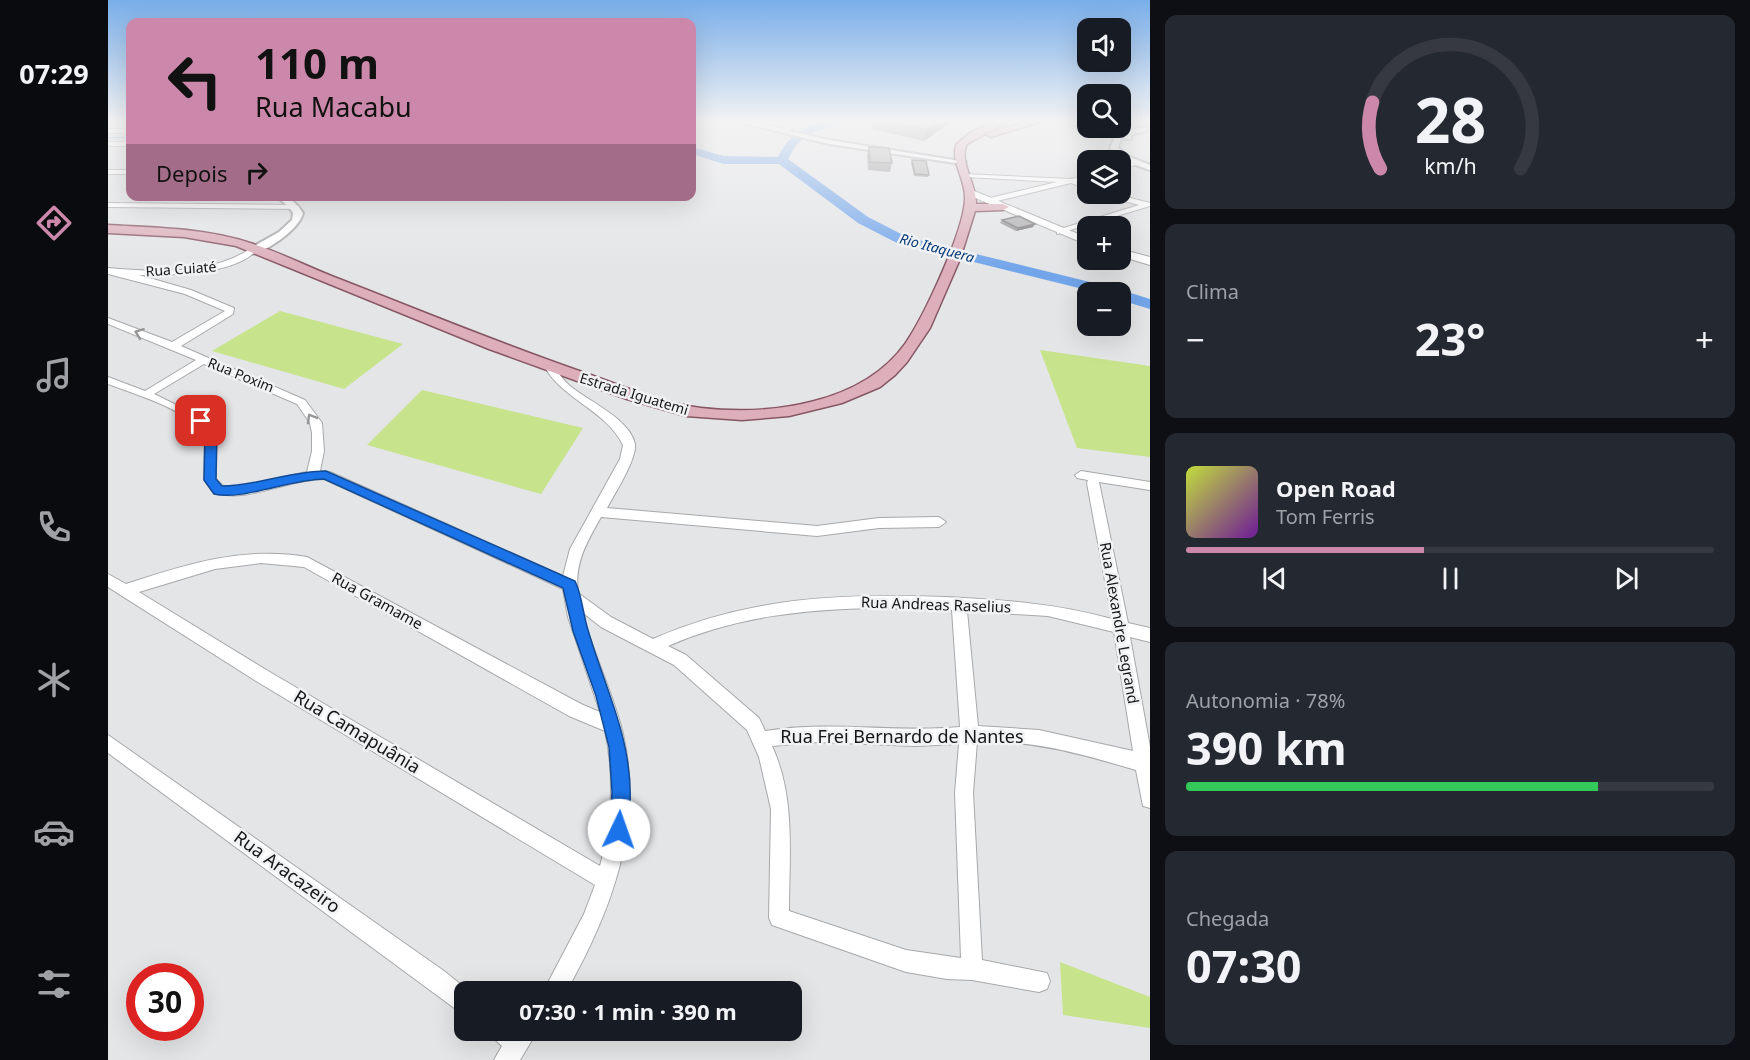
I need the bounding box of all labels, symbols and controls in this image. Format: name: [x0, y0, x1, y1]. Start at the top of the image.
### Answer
map controls: [1077, 18, 1131, 336]
button: sound: [1077, 18, 1131, 72]
text: 110 m: [255, 34, 379, 91]
icon: left: [156, 42, 234, 120]
text: 07:29: [19, 55, 89, 92]
text: 28: [1414, 76, 1486, 161]
button: search: [1077, 84, 1131, 138]
text: Rua Macabu: [255, 88, 412, 125]
button: layers: [1077, 150, 1131, 204]
text: km/h: [1424, 151, 1476, 180]
icon: right: [240, 156, 273, 189]
text: Depois: [156, 158, 228, 188]
icon: directions: [33, 202, 75, 244]
button: +: [1077, 216, 1131, 270]
water label: Rio Itaquera: [898, 228, 977, 267]
street label: Rua Cuiaté: [145, 257, 217, 280]
text: Clima: [1186, 278, 1239, 305]
button: −: [1077, 282, 1131, 336]
text: 23°: [1415, 308, 1485, 369]
text: −: [1186, 317, 1205, 362]
text: +: [1695, 317, 1714, 362]
one-way arrow: [134, 328, 145, 340]
street label: Rua Poxim: [205, 353, 277, 396]
icon: music: [33, 354, 75, 396]
street label: Estrada Iguatemi: [578, 368, 691, 419]
pin: [175, 395, 226, 446]
icon: arrive: [184, 404, 217, 437]
one-way arrow: [307, 414, 319, 424]
text: Open Road: [1276, 473, 1396, 503]
text: Tom Ferris: [1276, 503, 1375, 530]
icon: phone: [33, 506, 75, 548]
street label: Rua Alexandre Legrand: [1096, 540, 1144, 705]
icon: previous: [1258, 562, 1291, 595]
icon: pause: [1434, 562, 1467, 595]
icon: next: [1610, 562, 1643, 595]
street label: Rua Gramame: [328, 567, 427, 633]
street label: Rua Andreas Raselius: [861, 591, 1012, 617]
icon: climate: [33, 659, 75, 701]
street label: Rua Camapuânia: [290, 684, 425, 778]
text: Autonomia · 78%: [1186, 687, 1345, 714]
text: 390 km: [1186, 717, 1347, 778]
street label: Rua Frei Bernardo de Nantes: [780, 724, 1024, 748]
position arrow: [587, 798, 651, 862]
icon: car: [33, 811, 75, 853]
street label: Rua Aracazeiro: [230, 825, 346, 918]
text: Chegada: [1186, 905, 1269, 932]
text: 07:30: [1186, 935, 1302, 996]
icon: filters: [33, 963, 75, 1005]
speed limit sign: 30: [126, 963, 204, 1041]
text: 07:30 · 1 min · 390 m: [519, 996, 737, 1026]

